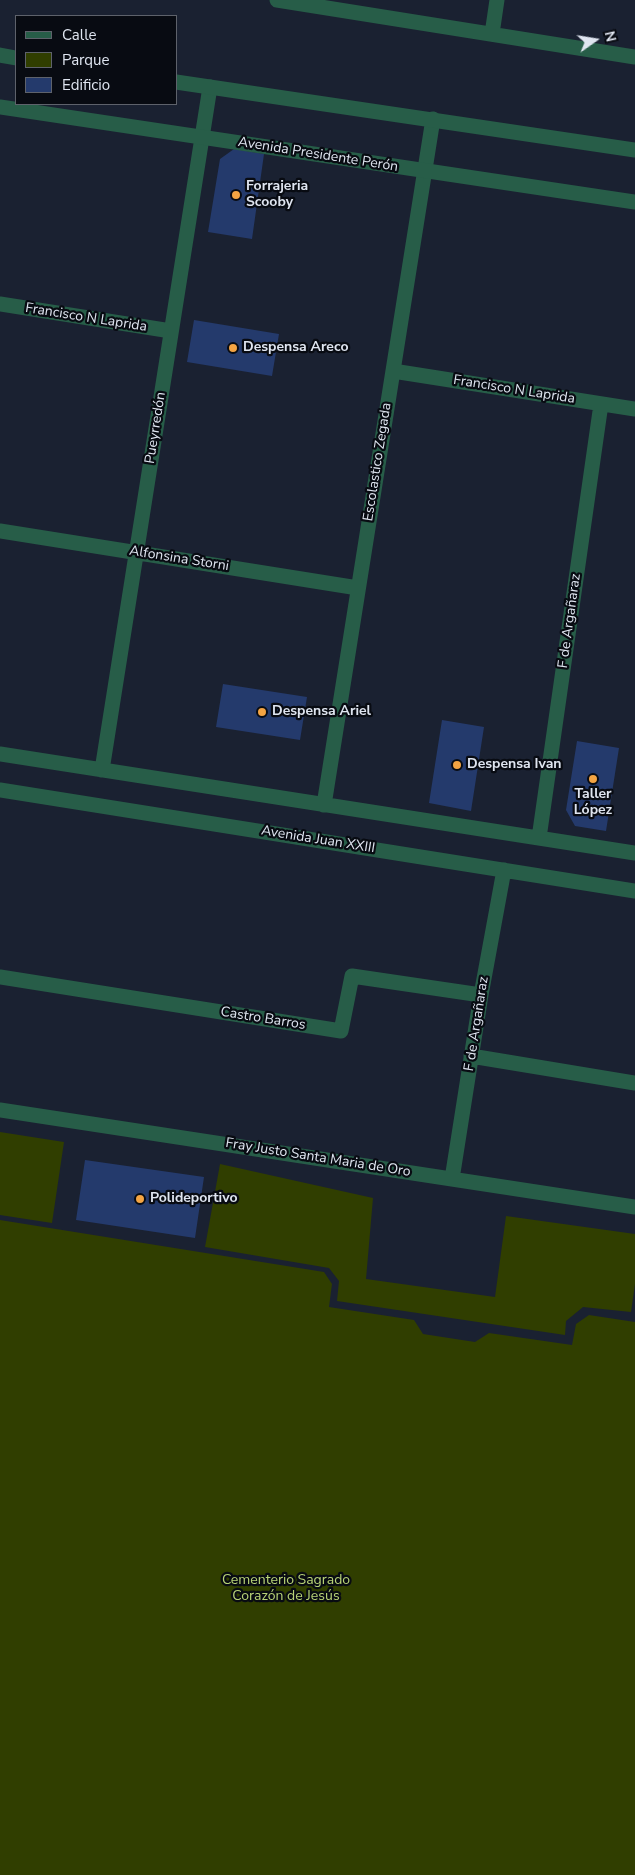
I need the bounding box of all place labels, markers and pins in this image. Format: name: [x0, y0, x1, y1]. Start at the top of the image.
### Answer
place label: Forrajeria Scooby: [246, 179, 308, 212]
marker: Forrajeria Scooby: [230, 189, 242, 201]
place label: Despensa Areco: [243, 340, 348, 356]
marker: Despensa Areco: [227, 342, 239, 354]
place label: Despensa Ariel: [272, 704, 371, 720]
marker: Despensa Ariel: [256, 706, 268, 718]
place label: Despensa Ivan: [467, 757, 562, 773]
marker: Despensa Ivan: [451, 759, 463, 771]
marker: Taller López: [587, 773, 599, 785]
place label: Taller López: [574, 787, 612, 820]
place label: Polideportivo: [150, 1191, 237, 1207]
marker: Polideportivo: [134, 1193, 146, 1205]

